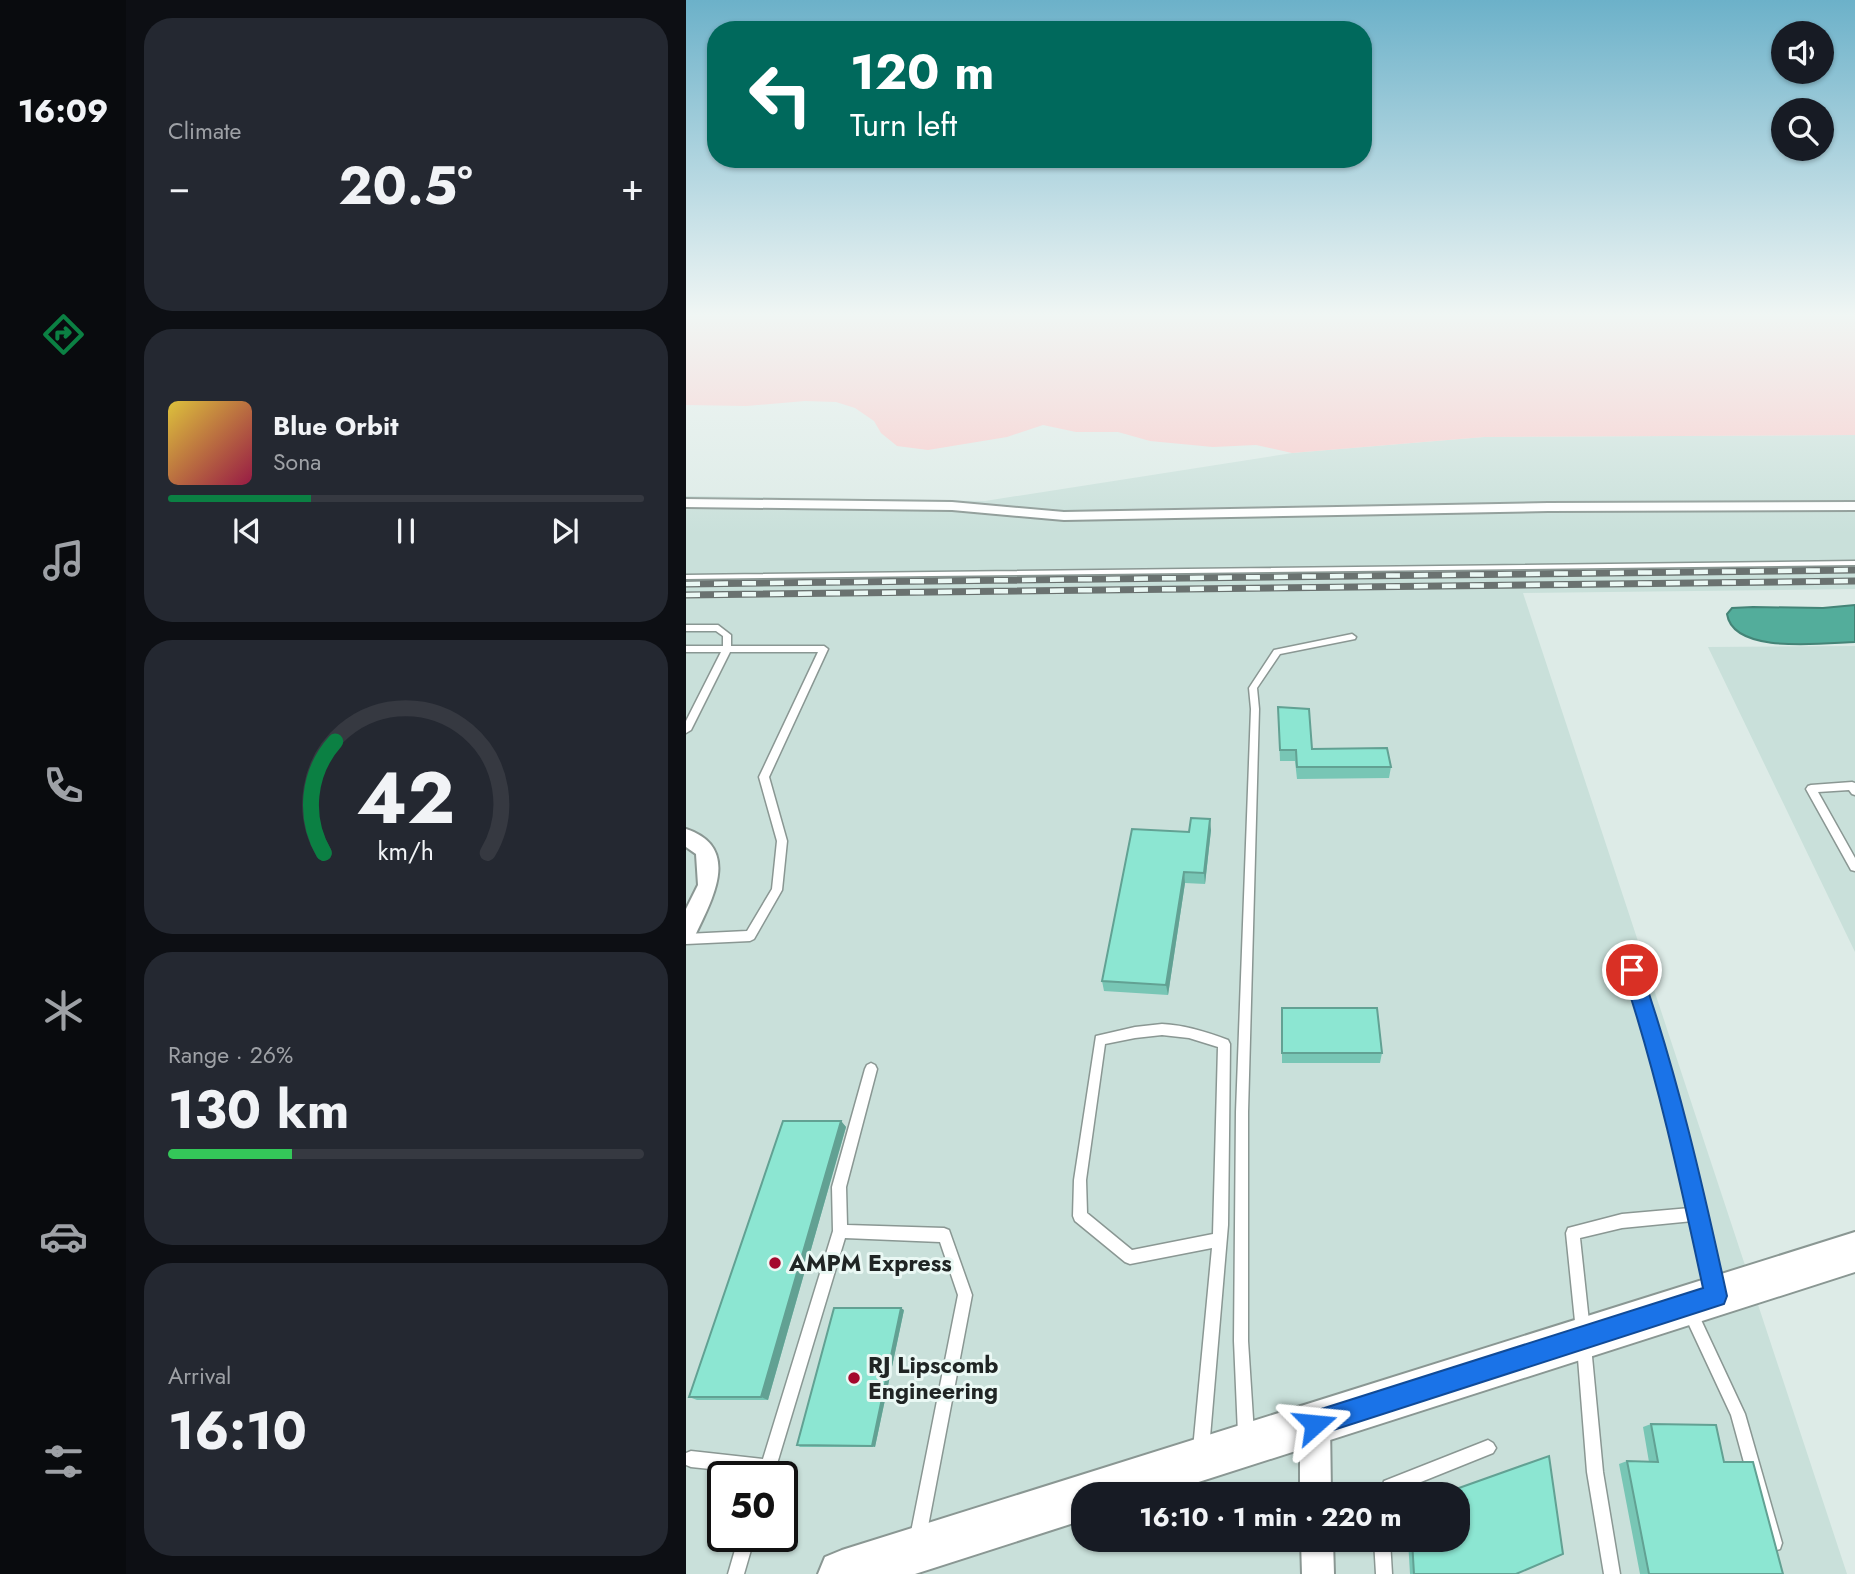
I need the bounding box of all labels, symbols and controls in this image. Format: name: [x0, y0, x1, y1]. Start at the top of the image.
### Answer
map controls: [1771, 21, 1834, 161]
button: sound: [1771, 21, 1834, 84]
text: 120 m: [850, 37, 994, 107]
icon: left: [735, 49, 826, 140]
text: 16:09: [18, 88, 108, 134]
button: search: [1771, 98, 1834, 161]
text: Turn left: [850, 102, 957, 148]
text: Climate: [168, 114, 241, 148]
text: 20.5°: [338, 148, 473, 224]
text: −: [168, 159, 190, 214]
text: +: [621, 159, 644, 214]
icon: directions: [39, 310, 88, 359]
text: Blue Orbit: [273, 407, 398, 445]
text: Sona: [273, 445, 321, 479]
icon: previous: [228, 512, 266, 550]
icon: pause: [387, 512, 425, 550]
icon: next: [546, 512, 584, 550]
icon: music: [39, 536, 88, 585]
text: 42: [357, 745, 455, 850]
icon: phone: [39, 761, 88, 810]
text: km/h: [378, 833, 434, 869]
pin: [1602, 940, 1662, 1000]
icon: arrive: [1613, 951, 1651, 989]
icon: climate: [39, 986, 88, 1035]
text: Range · 26%: [168, 1038, 293, 1072]
text: 130 km: [168, 1072, 349, 1148]
icon: car: [39, 1212, 88, 1261]
place label: AMPM Express: [788, 1246, 952, 1280]
marker: AMPM Express: [767, 1255, 783, 1271]
place label: RJ Lipscomb Engineering: [868, 1348, 999, 1408]
text: Arrival: [168, 1359, 231, 1393]
marker: RJ Lipscomb Engineering: [846, 1370, 862, 1386]
position arrow: [1278, 1387, 1352, 1461]
text: 16:10: [168, 1393, 307, 1469]
icon: filters: [39, 1437, 88, 1486]
speed limit sign: 50: [707, 1461, 798, 1552]
text: 16:10 · 1 min · 220 m: [1139, 1498, 1402, 1536]

